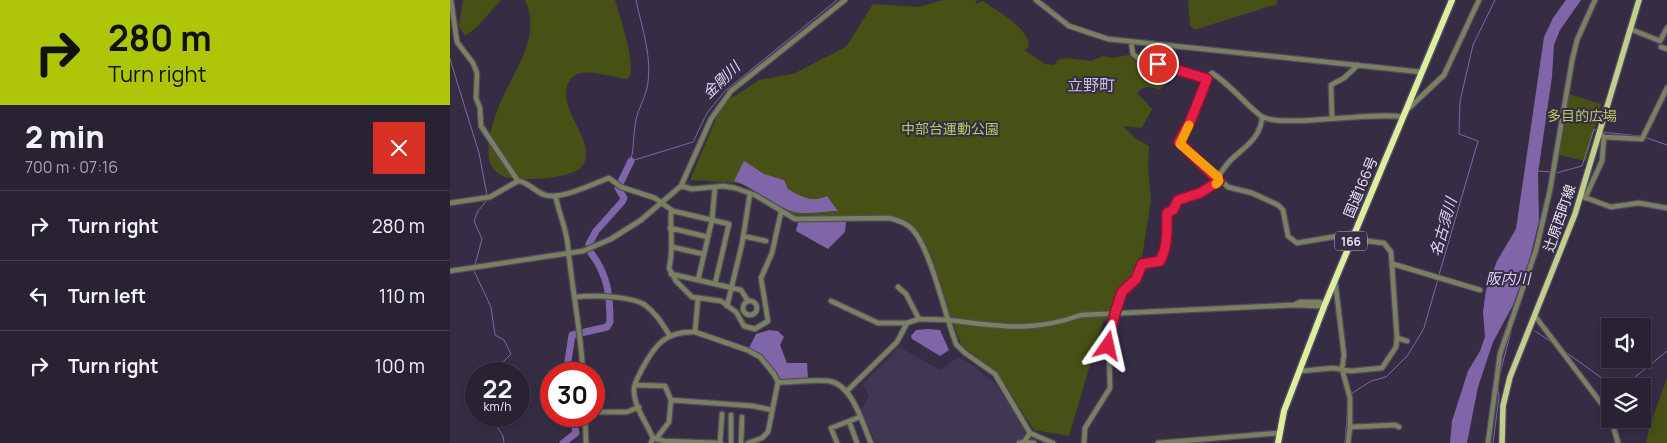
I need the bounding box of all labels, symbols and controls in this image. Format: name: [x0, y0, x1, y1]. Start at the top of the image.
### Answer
text: 280 m: [108, 14, 212, 62]
icon: right: [25, 20, 90, 85]
pin: [1137, 43, 1179, 85]
icon: arrive: [1144, 50, 1172, 78]
water label: 金剛川: [698, 55, 746, 103]
text: Turn right: [108, 59, 206, 89]
district label: 立野町: [1067, 74, 1115, 96]
park label: 多目的広場: [1547, 106, 1617, 125]
text: 2 min: [25, 116, 105, 157]
park label: 中部台運動公園: [901, 119, 999, 138]
button: close: [373, 122, 425, 174]
street label: 国道166号: [1339, 153, 1381, 221]
text: 700 m · 07:16: [25, 156, 118, 178]
street label: 辻原西町線: [1539, 182, 1579, 254]
water label: 名古須川: [1425, 193, 1462, 259]
icon: right: [25, 212, 53, 240]
text: Turn right: [68, 213, 158, 239]
text: 280 m: [372, 213, 425, 239]
road number: 166: [1335, 232, 1367, 250]
water label: 阪内川: [1485, 268, 1532, 289]
icon: left: [25, 282, 53, 310]
text: Turn left: [68, 283, 146, 309]
text: 110 m: [379, 283, 425, 309]
map controls: [1601, 318, 1651, 428]
button: sound: [1601, 318, 1651, 368]
position arrow: [1081, 319, 1133, 371]
icon: right: [25, 352, 53, 380]
text: Turn right: [68, 353, 158, 379]
text: 100 m: [374, 353, 425, 379]
speed limit sign: 30: [540, 362, 605, 427]
text: 22: [483, 371, 512, 406]
button: layers: [1601, 378, 1651, 428]
text: km/h: [484, 398, 511, 415]

